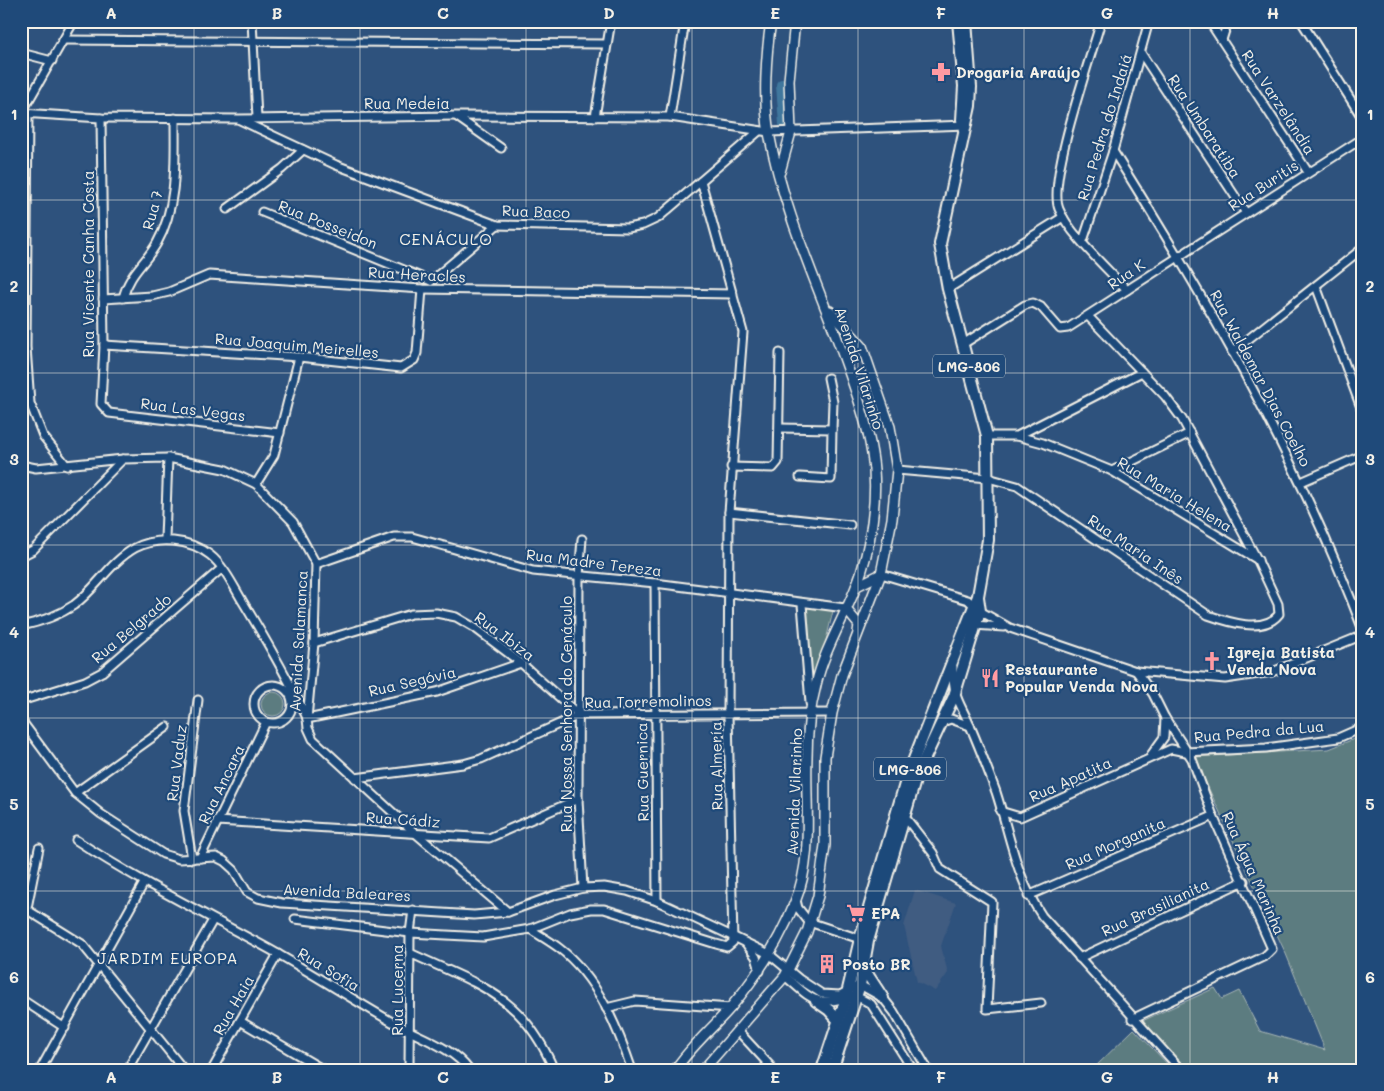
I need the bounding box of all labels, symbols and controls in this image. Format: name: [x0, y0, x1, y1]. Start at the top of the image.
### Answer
text: A: [105, 2, 117, 23]
text: B: [272, 2, 282, 23]
text: C: [437, 2, 449, 23]
text: D: [603, 2, 615, 23]
text: E: [770, 2, 780, 23]
text: F: [936, 2, 946, 23]
text: G: [1101, 2, 1113, 23]
text: H: [1267, 2, 1279, 23]
street label: Rua Varzelândia: [1238, 46, 1320, 158]
street label: Rua Pedra do Indaiá: [1072, 51, 1136, 203]
pharmacy icon: Drogaria Araújo: [930, 61, 952, 83]
place label: Drogaria Araújo: [956, 62, 1080, 82]
street label: Rua Umbaratiba: [1164, 70, 1246, 182]
street label: Rua Medeia: [364, 93, 450, 113]
text: 1: [10, 103, 18, 124]
text: 1: [1366, 103, 1374, 124]
street label: Rua Buritis: [1224, 155, 1302, 215]
street label: Rua Vicente Canha Costa: [78, 170, 98, 358]
street label: Rua 7: [137, 188, 167, 232]
street label: Rua Posseidon: [275, 195, 381, 253]
street label: Rua Baco: [501, 200, 571, 222]
district label: CENÁCULO: [399, 228, 493, 249]
street label: Rua K: [1103, 254, 1149, 294]
street label: Rua Heracles: [368, 261, 466, 287]
text: 2: [10, 275, 19, 296]
text: 2: [1366, 275, 1375, 296]
street label: Rua Waldemar Dias Coelho: [1206, 286, 1316, 470]
street label: Avenida Vilarinho: [831, 304, 889, 432]
street label: Rua Joaquim Meirelles: [214, 328, 380, 362]
road number: LMG-806: [933, 354, 1005, 378]
street label: Rua Las Vegas: [139, 393, 247, 425]
text: 3: [9, 448, 19, 469]
text: 3: [1365, 448, 1375, 469]
street label: Rua Maria Helena: [1114, 452, 1236, 536]
street label: Rua Maria Inês: [1084, 510, 1188, 588]
street label: Rua Madre Tereza: [525, 544, 663, 580]
street label: Avenida Salamanca: [284, 570, 312, 712]
street label: Rua Belgrado: [87, 589, 175, 667]
street label: Rua Nossa Senhora do Cenáculo: [556, 596, 576, 832]
street label: Rua Ibiza: [471, 607, 539, 665]
text: 4: [9, 621, 19, 642]
text: 4: [1365, 621, 1375, 642]
place label: Igreja Batista Venda Nova: [1227, 642, 1335, 679]
church icon: Igreja Batista Venda Nova: [1201, 650, 1223, 672]
place label: Restaurante Popular Venda Nova: [1005, 659, 1158, 696]
street label: Rua Segóvia: [366, 661, 458, 701]
restaurant icon: Restaurante Popular Venda Nova: [979, 667, 1001, 689]
street label: Rua Torremolinos: [584, 690, 712, 712]
street label: Rua Pedra da Lua: [1193, 715, 1325, 747]
street label: Rua Almería: [705, 721, 727, 811]
street label: Rua Guernica: [631, 722, 653, 822]
street label: Rua Vaduz: [161, 724, 191, 802]
street label: Avenida Vilarinho: [782, 728, 806, 856]
street label: Rua Ancara: [193, 741, 249, 827]
street label: Rua Apatita: [1026, 752, 1114, 806]
road number: LMG-806: [874, 758, 946, 781]
text: 5: [9, 793, 19, 814]
text: 5: [1365, 793, 1375, 814]
street label: Rua Cádiz: [365, 806, 441, 832]
street label: Rua Água Marinha: [1218, 808, 1290, 938]
street label: Rua Morganita: [1062, 812, 1168, 874]
street label: Rua Brasilianita: [1098, 873, 1212, 941]
street label: Avenida Baleares: [283, 879, 411, 905]
supermarket icon: EPA: [845, 902, 867, 924]
place label: EPA: [871, 903, 900, 923]
street label: Rua Sofia: [294, 943, 364, 995]
street label: Rua Lucerna: [387, 944, 407, 1036]
district label: JARDIM EUROPA: [97, 947, 239, 968]
building icon: Posto BR: [816, 953, 838, 975]
place label: Posto BR: [842, 954, 911, 974]
text: 6: [9, 966, 19, 987]
text: 6: [1365, 966, 1375, 987]
street label: Rua Haia: [208, 971, 258, 1039]
text: A: [105, 1066, 117, 1087]
text: B: [272, 1066, 282, 1087]
text: C: [437, 1066, 449, 1087]
text: D: [603, 1066, 615, 1087]
text: E: [770, 1066, 780, 1087]
text: F: [936, 1066, 946, 1087]
text: G: [1101, 1066, 1113, 1087]
text: H: [1267, 1066, 1279, 1087]

